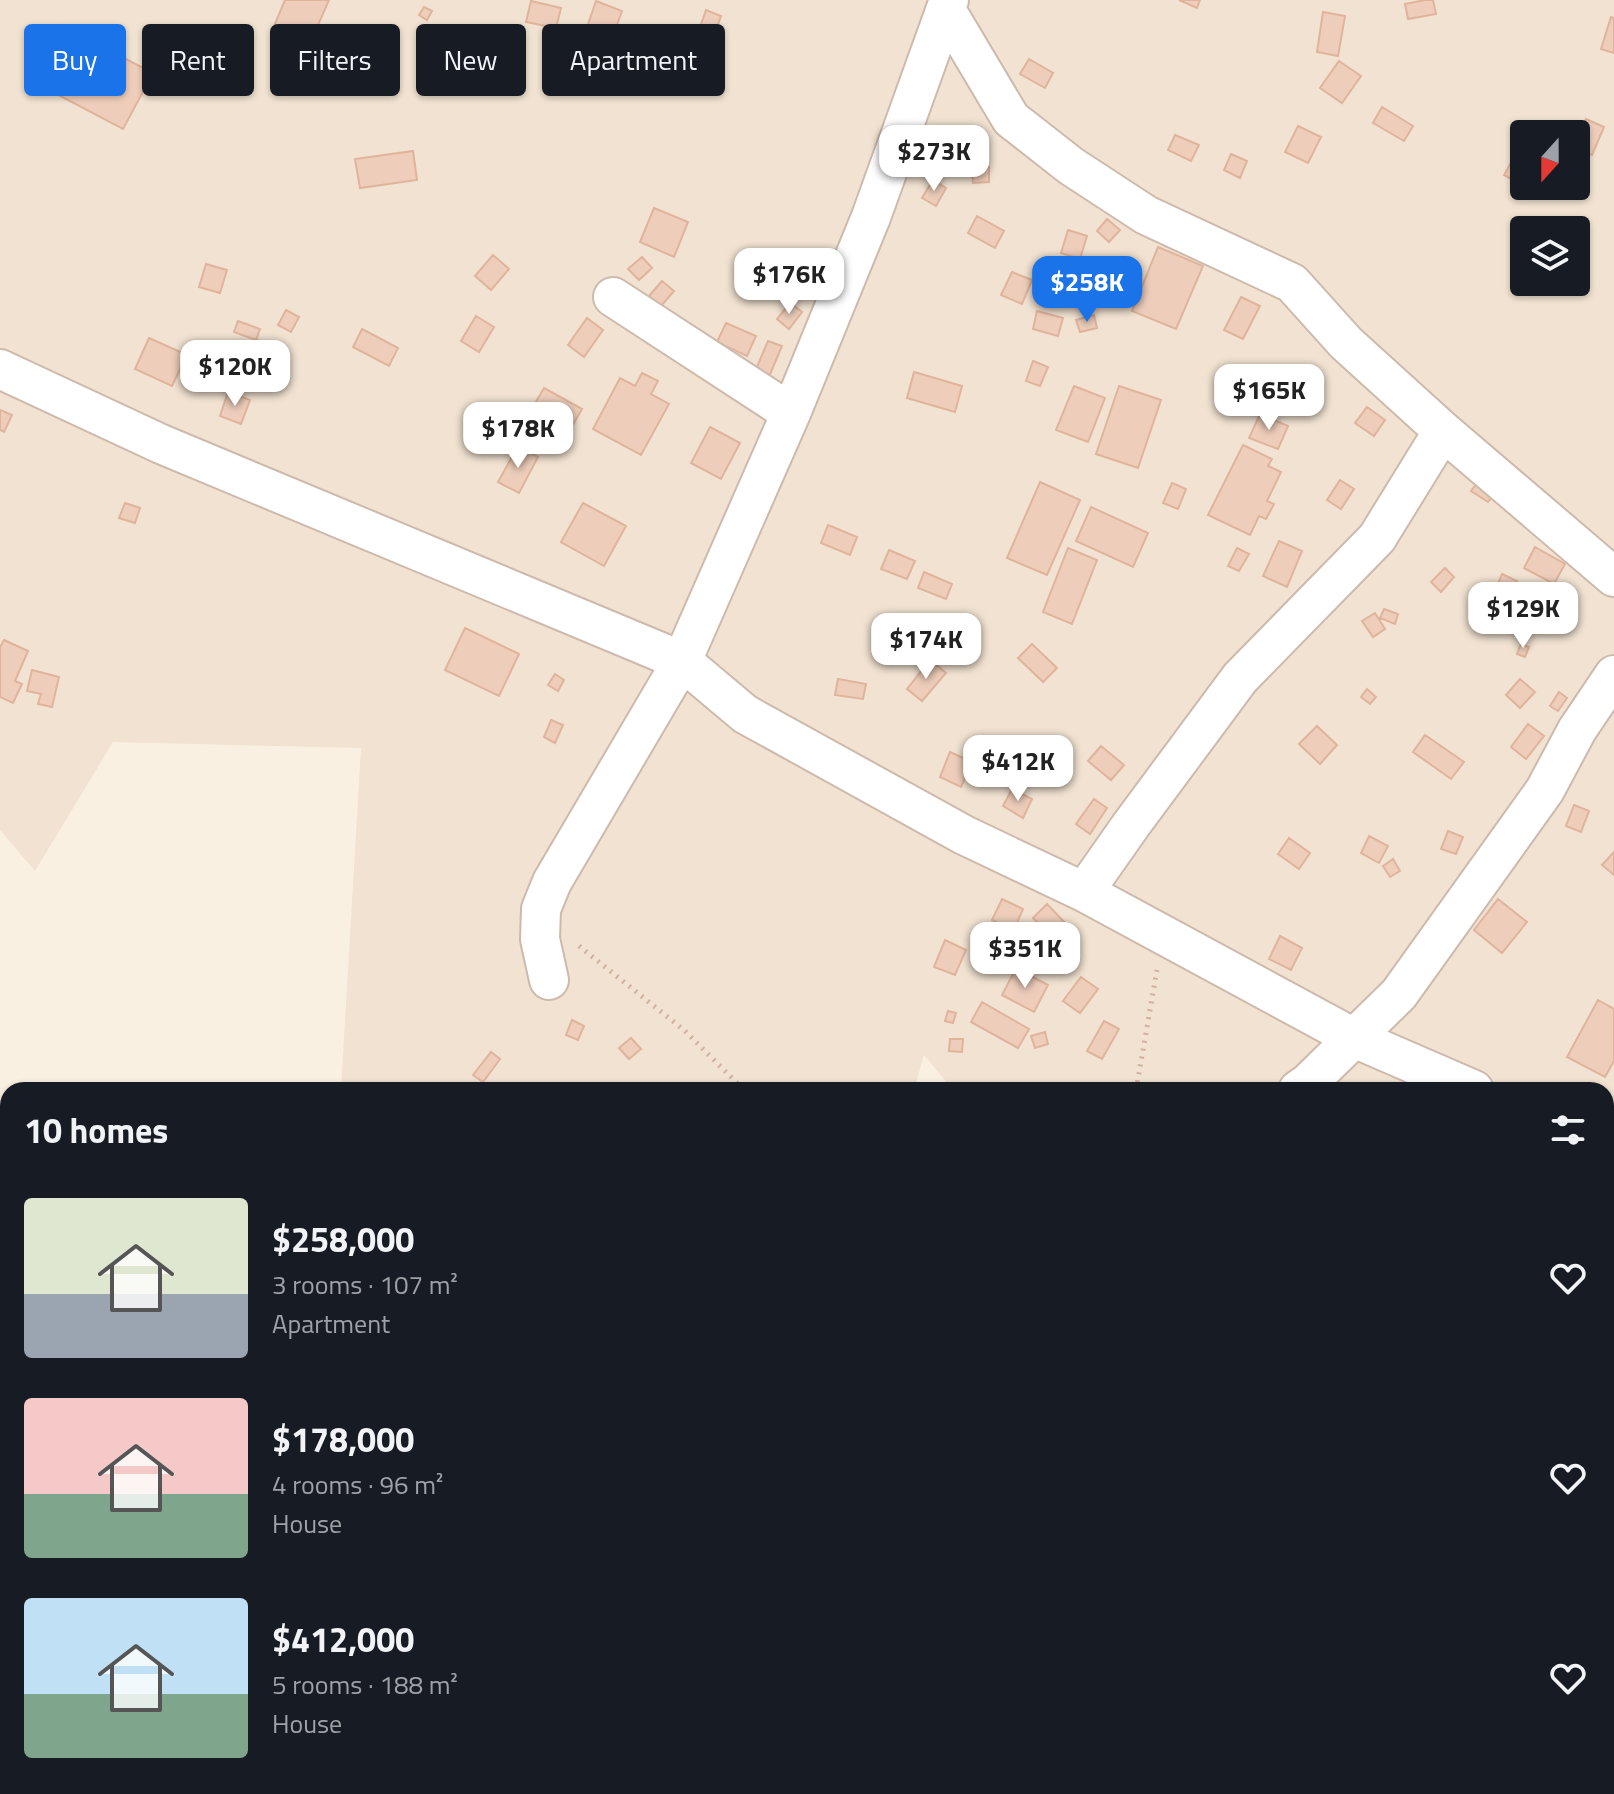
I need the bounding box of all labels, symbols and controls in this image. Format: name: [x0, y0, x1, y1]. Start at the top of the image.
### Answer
chip: Buy: [24, 24, 126, 96]
chip: Rent: [142, 24, 254, 96]
chip: Filters: [270, 24, 400, 96]
chip: New: [416, 24, 526, 96]
chip: Apartment: [542, 24, 725, 96]
north arrow: [1510, 120, 1590, 200]
map controls: [1510, 120, 1590, 296]
pin: $273K: [878, 125, 990, 193]
text: $273K: [897, 131, 971, 170]
button: layers: [1510, 216, 1590, 296]
pin: $176K: [733, 248, 845, 316]
text: $176K: [752, 254, 826, 293]
pin: $258K: [1031, 256, 1143, 324]
text: $258K: [1050, 262, 1124, 301]
pin: $120K: [179, 340, 291, 408]
text: $120K: [198, 346, 272, 385]
pin: $165K: [1213, 364, 1325, 432]
text: $165K: [1232, 370, 1306, 409]
pin: $178K: [462, 402, 574, 470]
text: $178K: [481, 408, 555, 447]
pin: $129K: [1467, 582, 1579, 650]
text: $129K: [1486, 588, 1560, 627]
pin: $174K: [870, 613, 982, 681]
text: $174K: [889, 619, 963, 658]
pin: $412K: [962, 735, 1074, 803]
text: $412K: [981, 741, 1055, 780]
pin: $351K: [969, 922, 1081, 990]
text: $351K: [988, 928, 1062, 967]
text: 10 homes: [24, 1104, 168, 1156]
icon: filters: [1546, 1108, 1590, 1152]
text: $258,000: [272, 1213, 414, 1265]
icon: home: [88, 1230, 184, 1326]
icon: heart: [1546, 1256, 1590, 1300]
text: 3 rooms · 107 m²: [272, 1265, 458, 1304]
text: Apartment: [272, 1304, 390, 1343]
text: $178,000: [272, 1413, 414, 1465]
icon: home: [88, 1430, 184, 1526]
icon: heart: [1546, 1456, 1590, 1500]
text: 4 rooms · 96 m²: [272, 1465, 443, 1504]
text: House: [272, 1504, 342, 1543]
text: $412,000: [272, 1613, 414, 1665]
icon: home: [88, 1630, 184, 1726]
icon: heart: [1546, 1656, 1590, 1700]
text: 5 rooms · 188 m²: [272, 1665, 458, 1704]
text: House: [272, 1704, 342, 1743]

